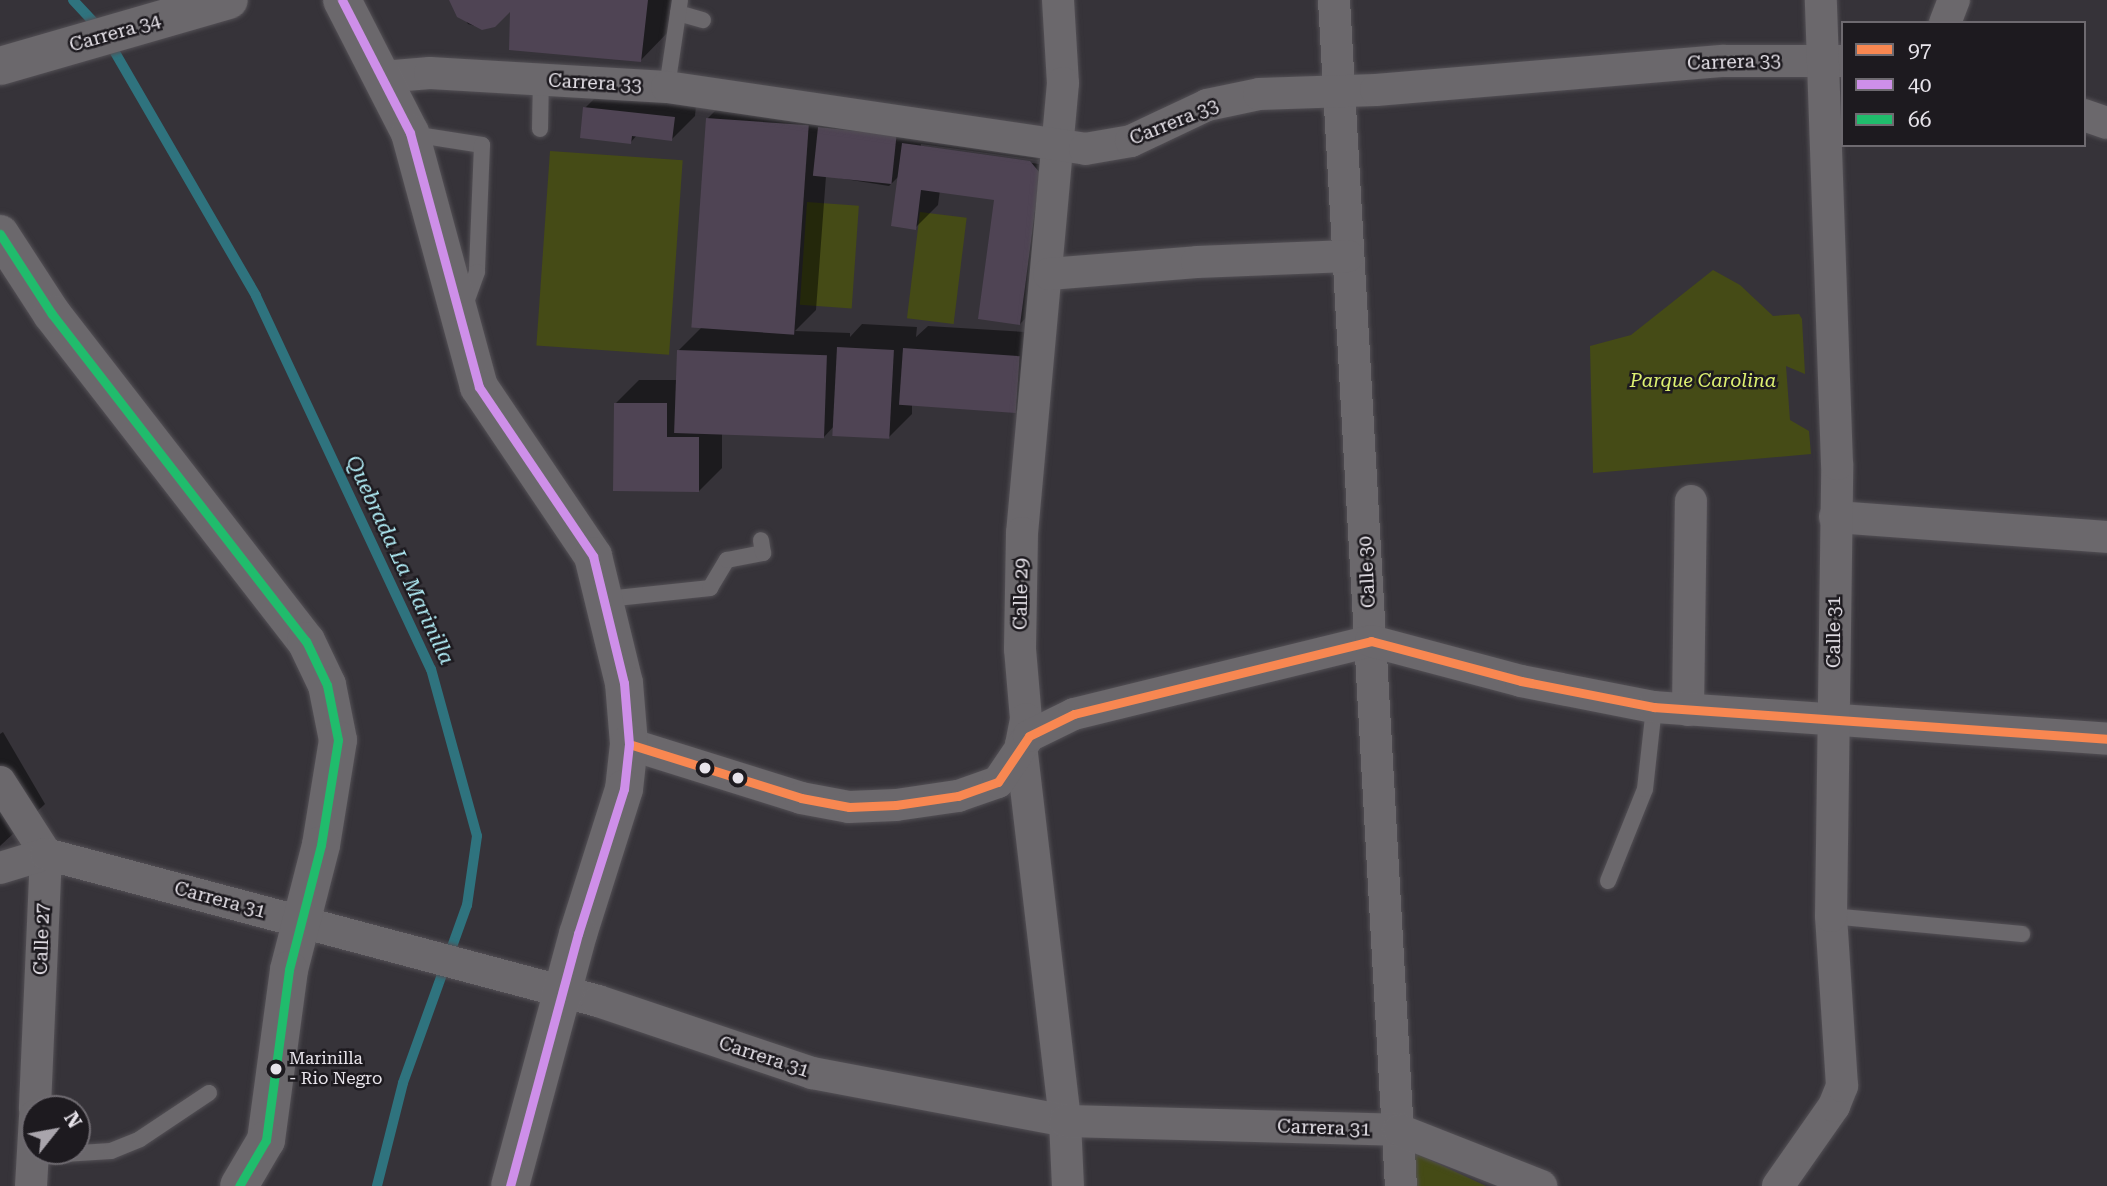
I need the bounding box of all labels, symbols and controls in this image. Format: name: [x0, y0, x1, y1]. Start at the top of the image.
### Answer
street label: Carrera 34: [67, 9, 163, 57]
legend: [1841, 21, 2086, 147]
text: 97: [1908, 38, 1932, 62]
street label: Carrera 33: [1687, 49, 1781, 75]
street label: Carrera 33: [548, 69, 642, 97]
text: 40: [1908, 73, 1932, 97]
street label: Carrera 33: [1126, 94, 1222, 150]
text: 66: [1908, 108, 1932, 132]
park label: Parque Carolina: [1630, 370, 1776, 392]
water label: Quebrada La Marinilla: [340, 452, 460, 668]
street label: Calle 30: [1354, 535, 1380, 609]
street label: Calle 29: [1009, 558, 1033, 630]
street label: Calle 31: [1823, 596, 1845, 668]
unlabelled marker: [698, 761, 712, 775]
unlabelled marker: [731, 771, 745, 785]
street label: Carrera 31: [172, 877, 268, 923]
street label: Calle 27: [29, 903, 55, 975]
street label: Carrera 31: [716, 1032, 812, 1082]
place label: Marinilla - Rio Negro: [289, 1049, 382, 1089]
marker: Marinilla - Rio Negro: [269, 1062, 283, 1076]
north arrow: [21, 1095, 91, 1165]
text: N: [59, 1108, 86, 1132]
street label: Carrera 31: [1277, 1115, 1371, 1141]

